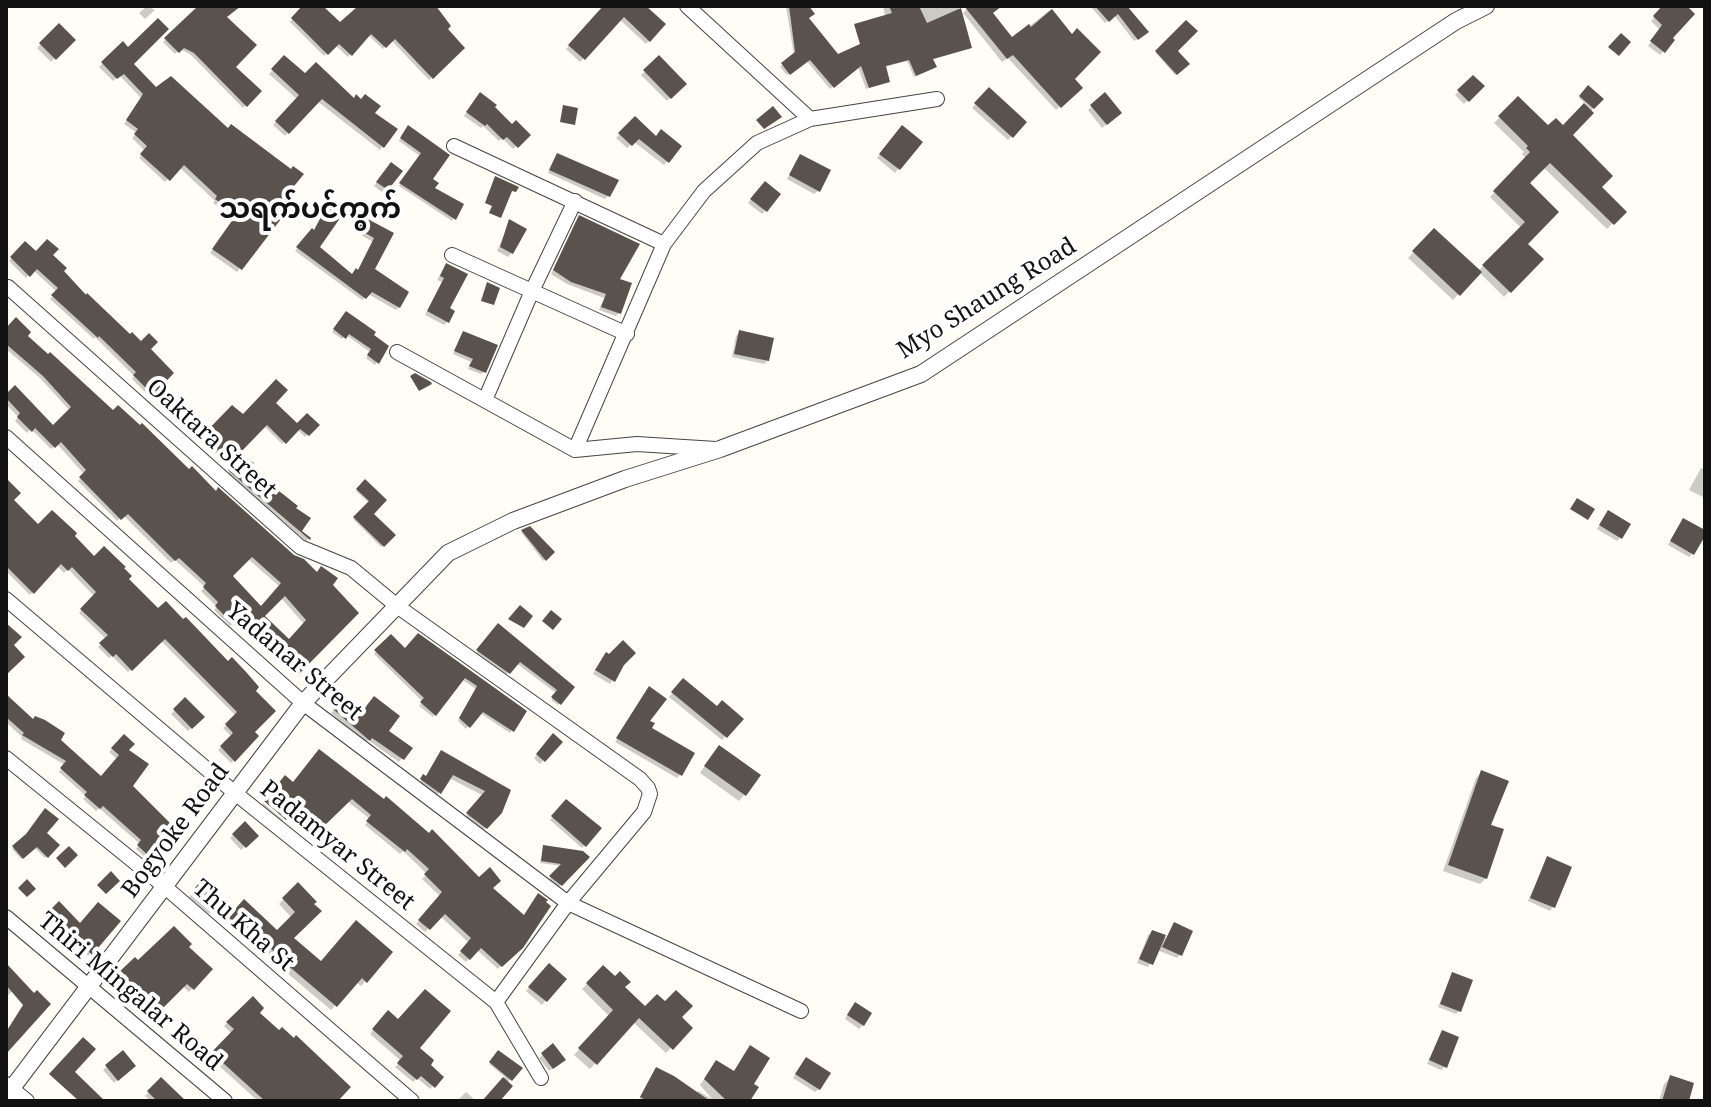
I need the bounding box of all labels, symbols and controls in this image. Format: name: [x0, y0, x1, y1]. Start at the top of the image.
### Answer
district label: သရက်ပင်ကွက်: [219, 193, 401, 227]
street label: Myo Shaung Road: [892, 232, 1082, 366]
street label: Oaktara Street: [140, 373, 282, 505]
street label: Yadanar Street: [220, 597, 368, 727]
street label: Bogyoke Road: [116, 758, 236, 904]
street label: Padamyar Street: [254, 775, 420, 917]
street label: Thu Kha St: [186, 874, 300, 978]
street label: Thiri Mingalar Road: [32, 907, 228, 1077]

